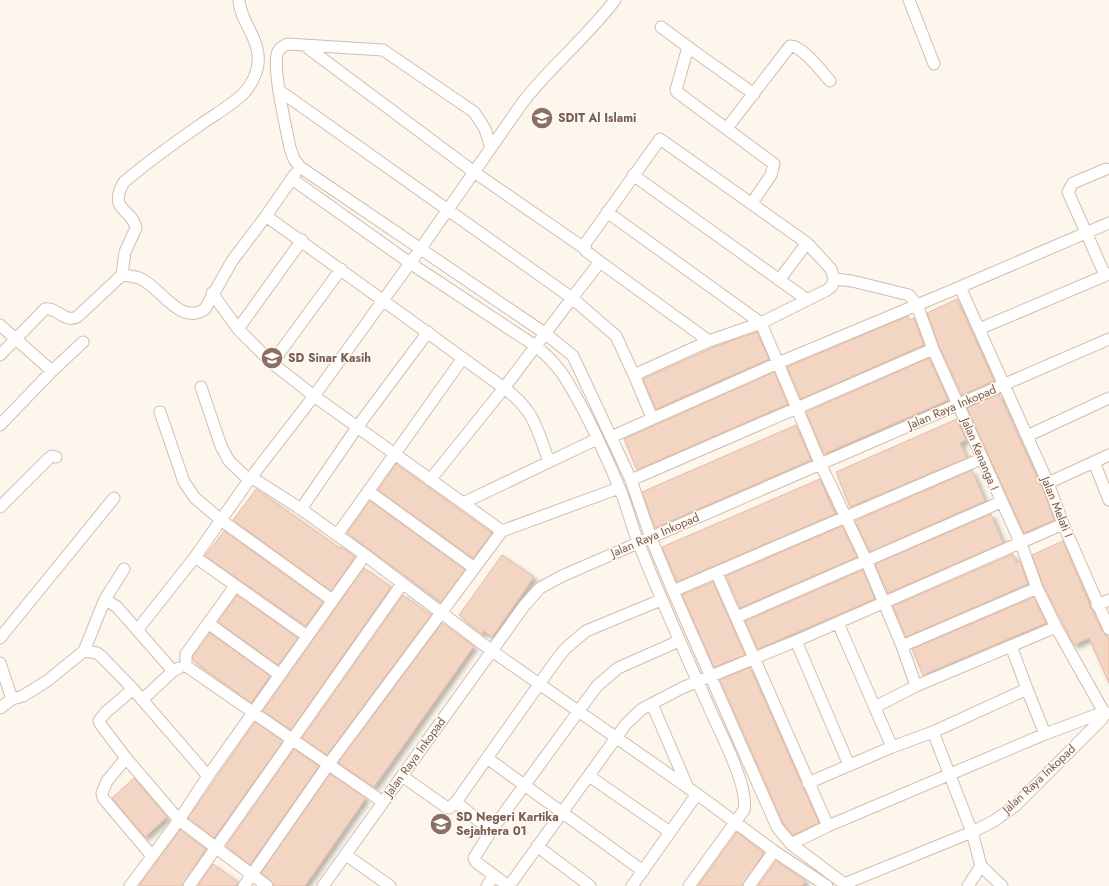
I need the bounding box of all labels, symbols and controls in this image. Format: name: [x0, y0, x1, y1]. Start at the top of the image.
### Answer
school or university icon: SDIT Al Islami: [529, 105, 555, 131]
place label: SDIT Al Islami: [558, 109, 636, 127]
school or university icon: SD Sinar Kasih: [259, 345, 285, 371]
place label: SD Sinar Kasih: [288, 349, 371, 367]
street label: Jalan Raya Inkopad: [903, 380, 999, 435]
street label: Jalan Kenanga I: [956, 413, 1003, 493]
street label: Jalan Melati I: [1036, 472, 1077, 540]
street label: Jalan Raya Inkopad: [606, 508, 702, 563]
street label: Jalan Raya Inkopad: [379, 713, 450, 802]
street label: Jalan Raya Inkopad: [997, 740, 1080, 819]
place label: SD Negeri Kartika Sejahtera 01: [456, 808, 559, 840]
school or university icon: SD Negeri Kartika Sejahtera 01: [428, 811, 454, 837]

